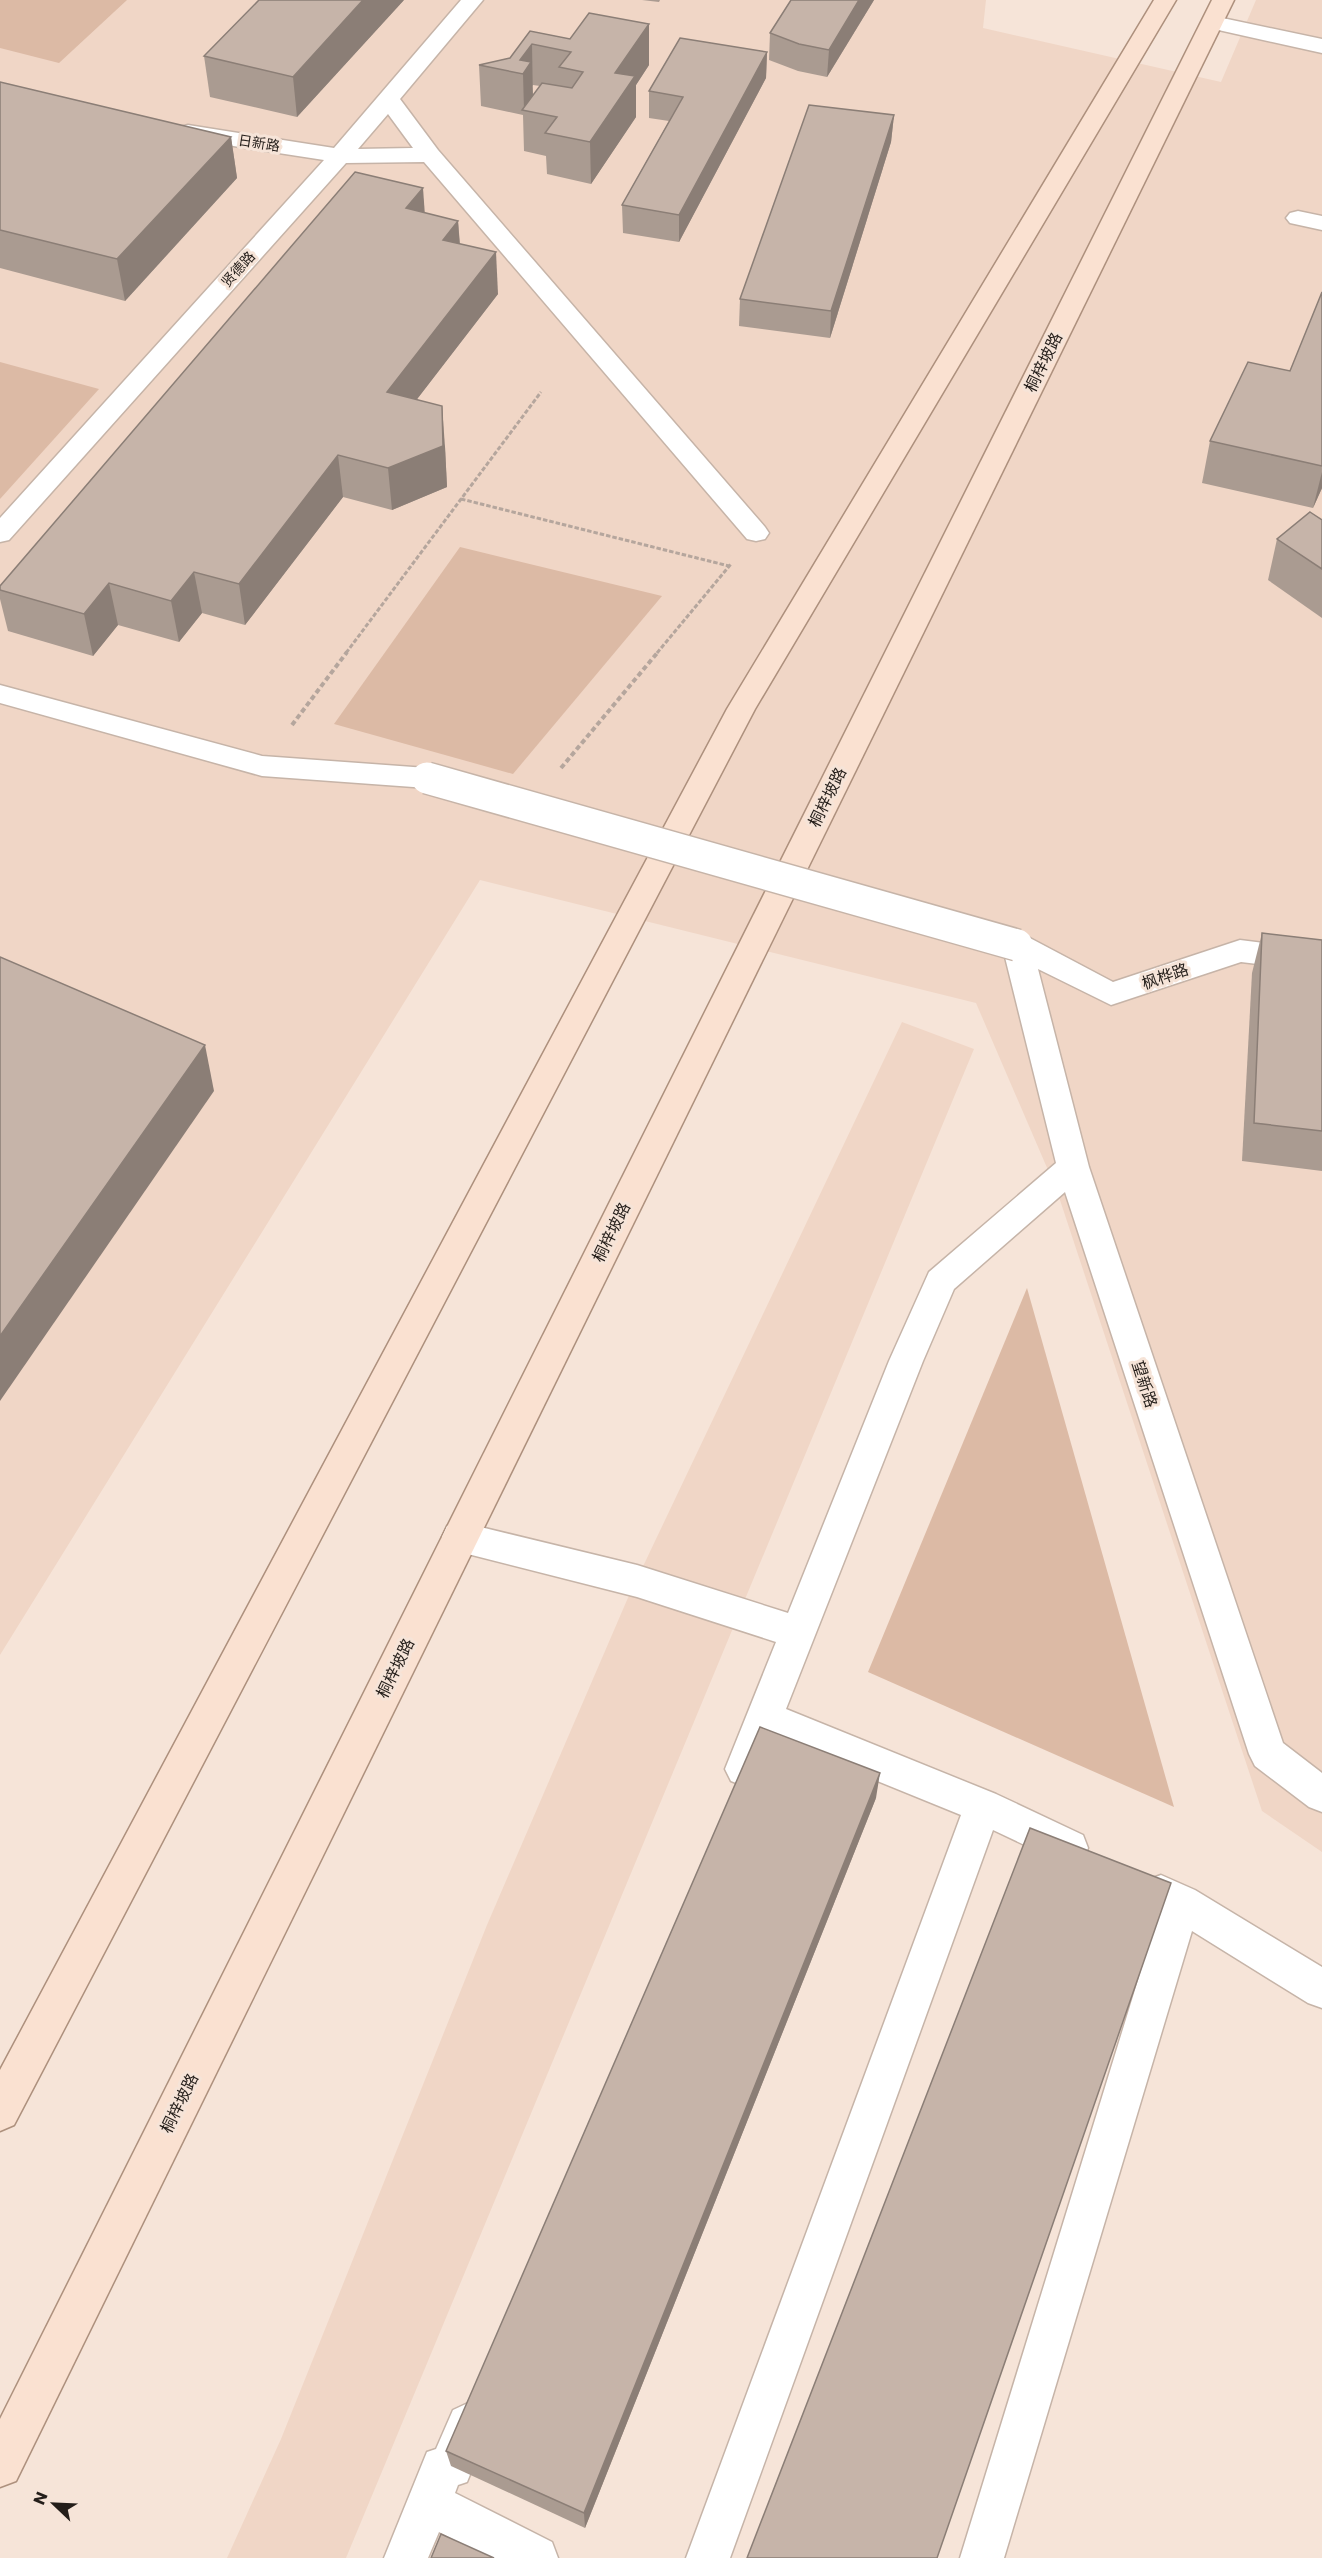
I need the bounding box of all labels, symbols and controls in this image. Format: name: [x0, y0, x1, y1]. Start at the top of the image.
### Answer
street label: 日新路: [237, 130, 281, 156]
street label: 贤德路: [217, 247, 259, 291]
street label: 桐梓坡路: [1019, 328, 1068, 396]
street label: 桐梓坡路: [803, 763, 852, 831]
street label: 枫桦路: [1139, 958, 1192, 995]
street label: 桐梓坡路: [587, 1198, 636, 1266]
street label: 望新路: [1126, 1358, 1163, 1411]
street label: 桐梓坡路: [371, 1634, 420, 1702]
street label: 桐梓坡路: [155, 2069, 204, 2137]
north arrow: [24, 2474, 84, 2534]
text: N: [28, 2488, 54, 2508]

